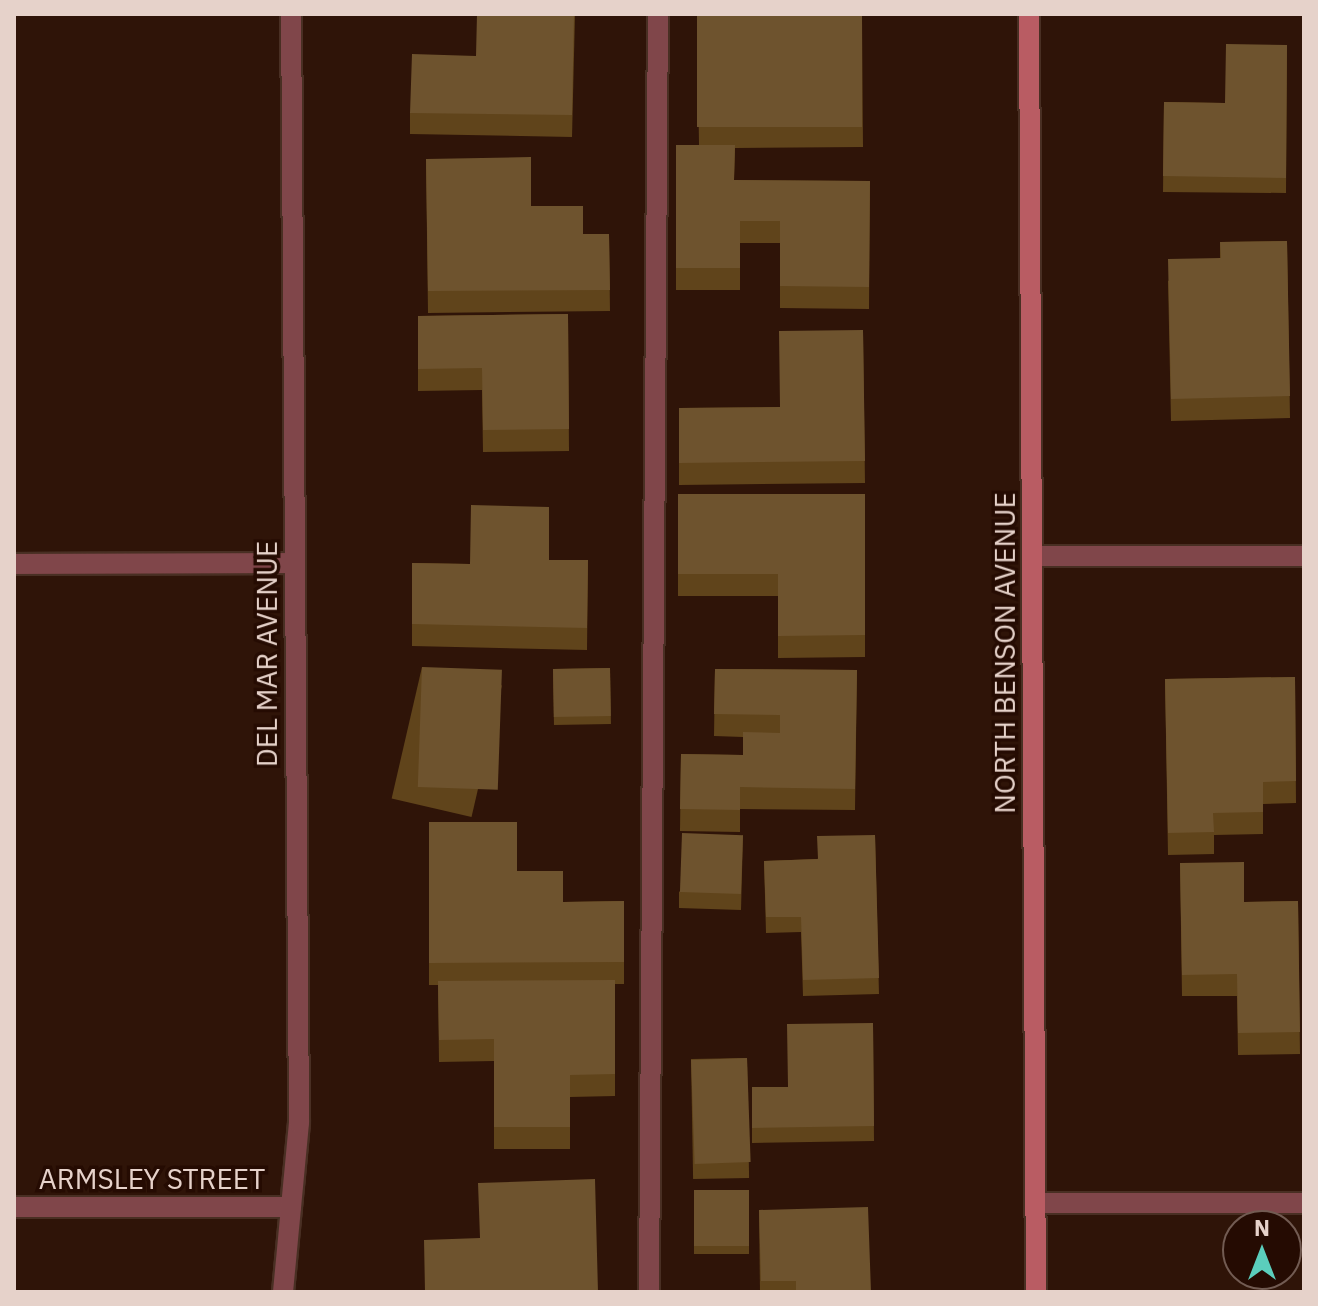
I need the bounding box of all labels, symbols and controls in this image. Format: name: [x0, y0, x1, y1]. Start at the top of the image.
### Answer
street label: NORTH BENSON AVENUE: [988, 492, 1022, 814]
street label: DEL MAR AVENUE: [250, 541, 284, 767]
street label: ARMSLEY STREET: [39, 1162, 265, 1196]
north arrow: [1222, 1210, 1302, 1290]
text: N: [1254, 1213, 1270, 1242]

